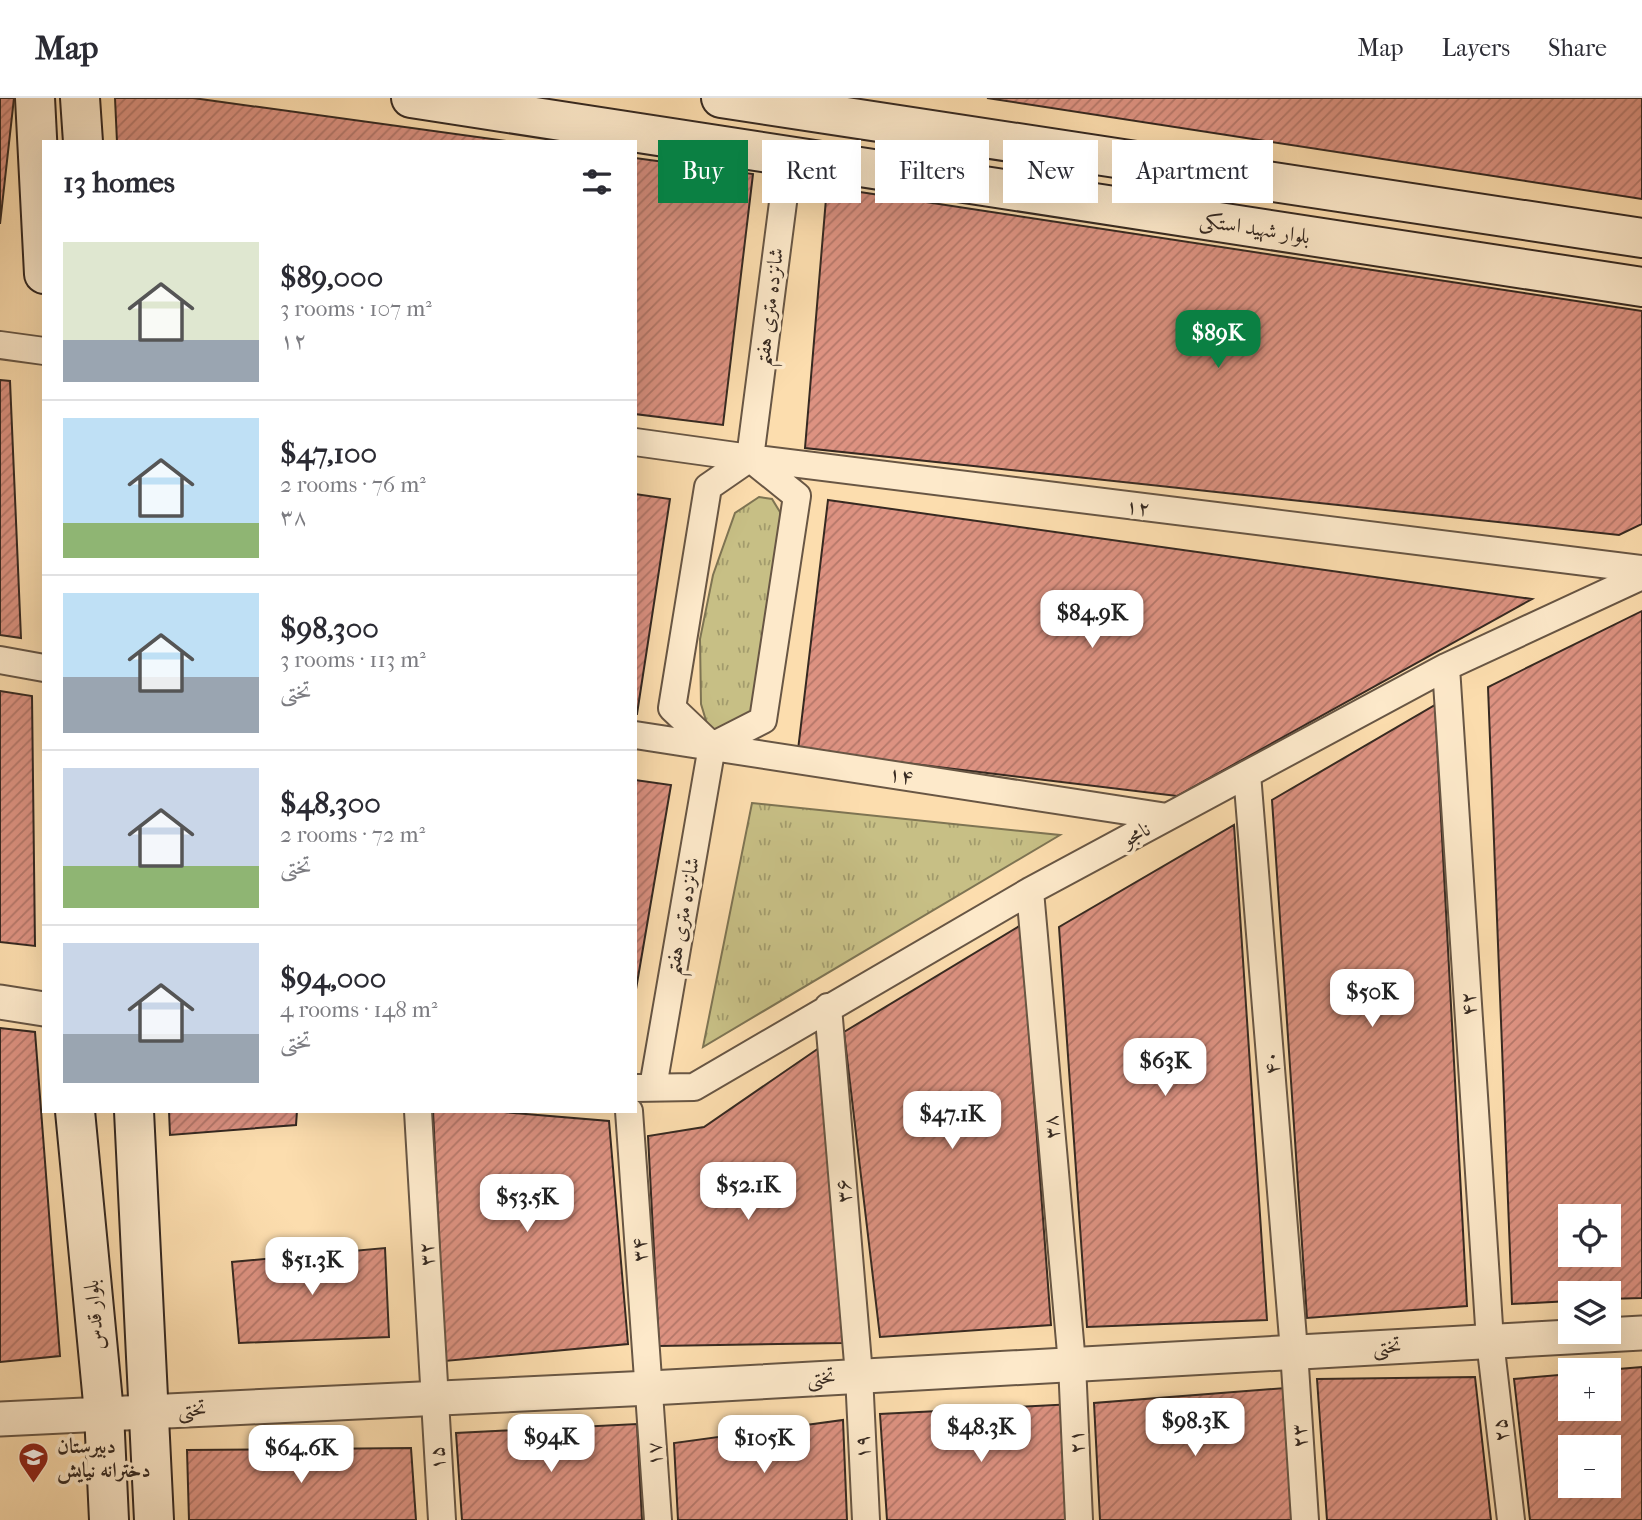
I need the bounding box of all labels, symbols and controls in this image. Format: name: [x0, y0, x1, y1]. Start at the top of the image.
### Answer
text: Map: [35, 29, 98, 68]
text: Map: [1358, 34, 1404, 62]
text: Layers: [1442, 34, 1510, 62]
text: Share: [1548, 34, 1607, 62]
chip: Buy: [658, 140, 748, 203]
chip: Rent: [762, 140, 861, 203]
chip: Filters: [875, 140, 989, 203]
chip: New: [1003, 140, 1098, 203]
chip: Apartment: [1112, 140, 1273, 203]
icon: filters: [578, 163, 616, 201]
text: 13 homes: [63, 165, 175, 200]
street label: بلوار شهید استکی: [1198, 207, 1312, 251]
street label: شانزده متری هفتم: [750, 246, 797, 369]
text: $89,000: [280, 260, 383, 295]
icon: home: [119, 270, 203, 354]
text: 3 rooms · 107 m²: [280, 295, 432, 322]
pin: $89K: [1177, 310, 1259, 370]
text: $89K: [1192, 319, 1245, 346]
text: ۱۲: [280, 327, 307, 354]
text: $47,100: [280, 436, 377, 471]
icon: home: [119, 446, 203, 530]
text: 2 rooms · 76 m²: [280, 471, 426, 498]
street label: ۱۲: [1124, 494, 1152, 520]
text: ۳۸: [280, 503, 307, 530]
pin: $84.9K: [1035, 590, 1149, 650]
text: $84.9K: [1056, 599, 1128, 626]
text: $98,300: [280, 611, 379, 646]
icon: home: [119, 621, 203, 705]
text: 3 rooms · 113 m²: [280, 646, 426, 673]
text: تختی: [280, 678, 312, 705]
street label: ۱۴: [887, 761, 915, 789]
text: $48,300: [280, 786, 381, 821]
icon: home: [119, 796, 203, 880]
street label: نامجو: [1116, 817, 1155, 853]
text: 2 rooms · 72 m²: [280, 821, 425, 848]
text: تختی: [280, 853, 312, 880]
street label: شانزده متری هفتم: [660, 855, 713, 978]
text: $94,000: [280, 961, 386, 996]
pin: $50K: [1331, 970, 1413, 1029]
icon: home: [119, 971, 203, 1055]
text: $50K: [1346, 978, 1398, 1005]
street label: ۴۲: [1455, 991, 1481, 1017]
text: 4 rooms · 148 m²: [280, 996, 437, 1023]
text: تختی: [280, 1028, 312, 1055]
pin: $63K: [1124, 1038, 1206, 1098]
text: $63K: [1139, 1047, 1191, 1074]
street label: ۴۰: [1258, 1050, 1284, 1076]
pin: $47.1K: [895, 1091, 1009, 1151]
text: $47.1K: [919, 1100, 985, 1127]
street label: ۳۸: [1038, 1114, 1064, 1140]
pin: $52.1K: [691, 1162, 805, 1222]
text: $52.1K: [716, 1171, 780, 1198]
pin: $53.5K: [470, 1174, 584, 1234]
street label: ۳۶: [830, 1178, 856, 1204]
text: $53.5K: [496, 1183, 558, 1210]
map controls: [1558, 1204, 1621, 1498]
button: locate: [1558, 1204, 1621, 1267]
street label: ۳۴: [626, 1237, 652, 1263]
pin: $51.3K: [255, 1238, 369, 1297]
street label: ۳۲: [413, 1241, 439, 1267]
text: $51.3K: [281, 1246, 343, 1273]
street label: بلوار قدس: [79, 1279, 110, 1351]
button: layers: [1558, 1281, 1621, 1344]
street label: تختی: [1372, 1333, 1402, 1362]
button: +: [1558, 1358, 1621, 1421]
street label: تختی: [806, 1364, 836, 1393]
street label: تختی: [177, 1396, 207, 1425]
pin: $98.3K: [1138, 1398, 1252, 1458]
pin: $48.3K: [924, 1404, 1038, 1464]
text: $98.3K: [1162, 1407, 1228, 1434]
text: $48.3K: [947, 1413, 1015, 1440]
pin: $94K: [510, 1414, 592, 1474]
pin: $105K: [715, 1416, 813, 1475]
street label: ۲۵: [1487, 1416, 1513, 1444]
text: $94K: [524, 1423, 578, 1450]
street label: ۲۳: [1286, 1423, 1312, 1449]
text: $105K: [734, 1424, 794, 1451]
pin: $64.6K: [244, 1426, 358, 1485]
street label: ۲۱: [1064, 1429, 1088, 1455]
place label: دبیرستان دخترانه نیایش: [57, 1434, 151, 1484]
text: $64.6K: [265, 1434, 337, 1461]
street label: ۱۹: [849, 1434, 875, 1460]
button: −: [1558, 1435, 1621, 1498]
school or university icon: دبیرستان دخترانه نیایش: [17, 1441, 51, 1485]
street label: ۱۷: [641, 1441, 667, 1467]
street label: ۱۵: [424, 1445, 450, 1471]

